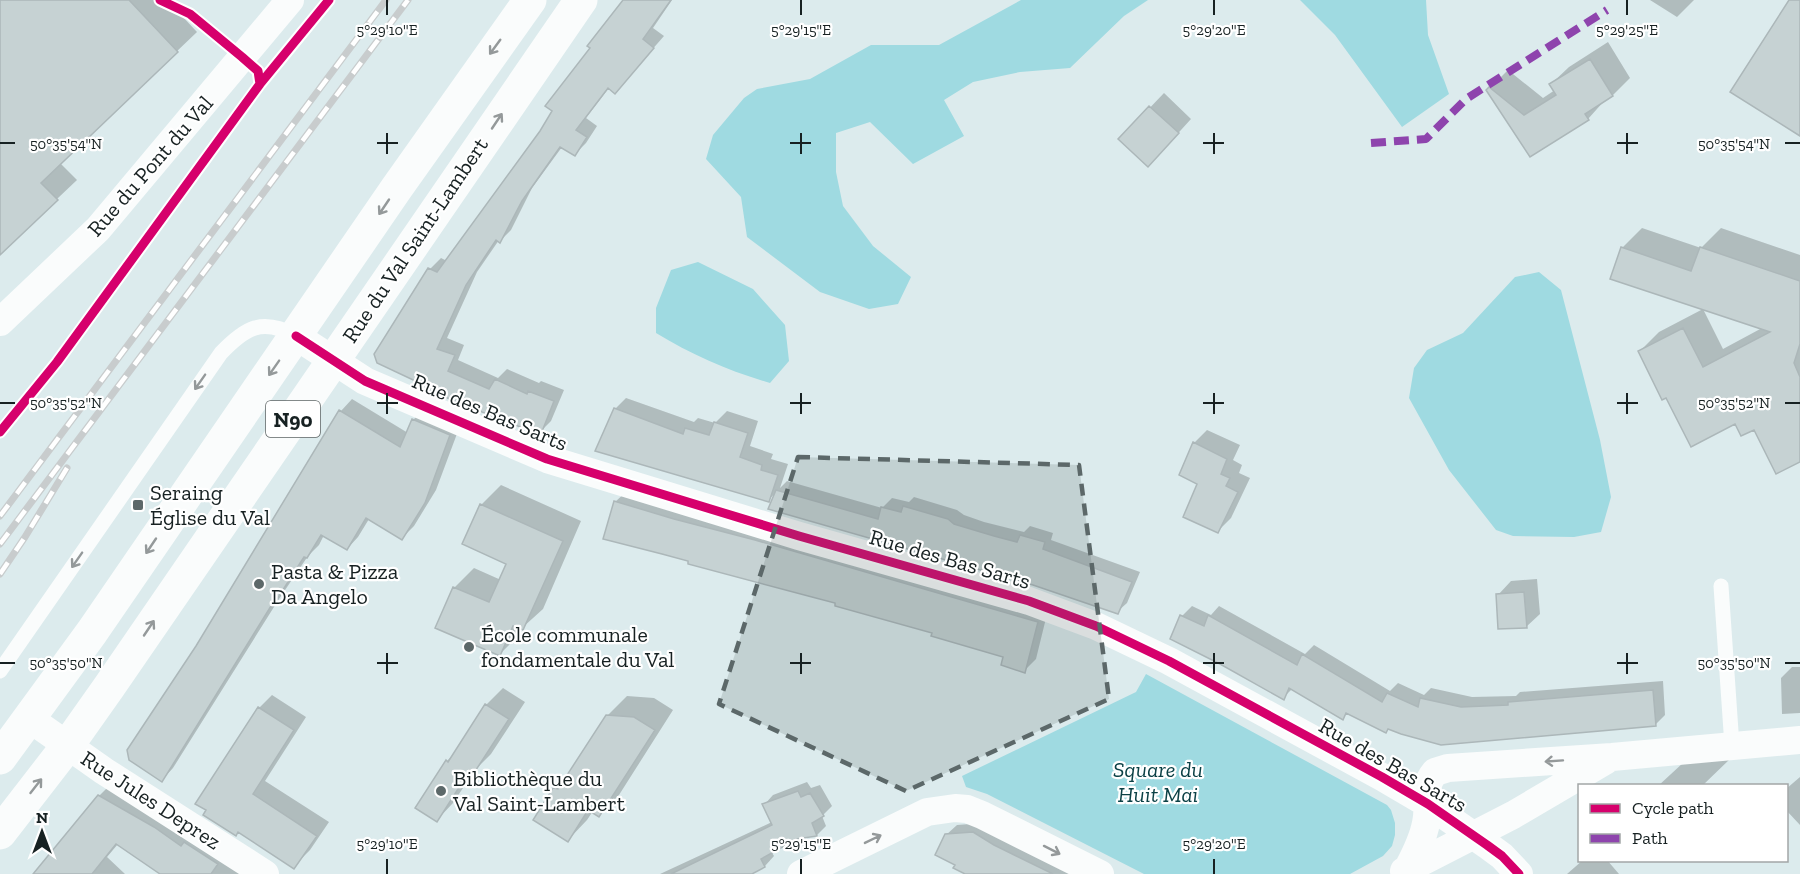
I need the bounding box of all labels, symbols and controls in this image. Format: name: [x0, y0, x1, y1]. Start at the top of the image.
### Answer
text: 5°29'10"E: [357, 21, 418, 39]
text: 5°29'15"E: [771, 21, 831, 39]
text: 5°29'20"E: [1183, 21, 1246, 39]
text: 5°29'25"E: [1596, 21, 1658, 39]
one-way arrow: [489, 39, 501, 55]
street label: Rue du Pont du Val: [81, 90, 219, 242]
one-way arrow: [491, 113, 503, 130]
street label: Rue du Val Saint-Lambert: [336, 132, 494, 348]
text: 50°35'54"N: [30, 135, 102, 153]
text: 50°35'54"N: [1698, 135, 1770, 153]
one-way arrow: [377, 198, 389, 215]
one-way arrow: [268, 360, 280, 376]
street label: Rue des Bas Sarts: [408, 367, 572, 457]
one-way arrow: [194, 373, 206, 390]
text: 50°35'52"N: [30, 394, 102, 412]
text: 50°35'52"N: [1698, 394, 1770, 412]
road number: N90: [266, 401, 320, 437]
place label: Seraing Église du Val: [150, 479, 270, 531]
marker: Seraing Église du Val: [131, 498, 145, 512]
street label: Rue des Bas Sarts: [866, 523, 1034, 595]
one-way arrow: [145, 537, 157, 554]
one-way arrow: [71, 551, 84, 568]
place label: Pasta & Pizza Da Angelo: [271, 558, 399, 610]
marker: Pasta & Pizza Da Angelo: [252, 577, 266, 591]
one-way arrow: [143, 620, 155, 637]
place label: École communale fondamentale du Val: [481, 621, 675, 673]
marker: École communale fondamentale du Val: [462, 640, 476, 654]
text: 50°35'50"N: [29, 654, 103, 672]
text: 50°35'50"N: [1697, 654, 1771, 672]
street label: Rue des Bas Sarts: [1314, 712, 1472, 818]
street label: Rue Jules Deprez: [76, 745, 226, 855]
park label: Square du Huit Mai: [1113, 756, 1203, 808]
one-way arrow: [1544, 756, 1564, 767]
place label: Bibliothèque du Val Saint-Lambert: [452, 765, 626, 817]
one-way arrow: [29, 779, 42, 795]
marker: Bibliothèque du Val Saint-Lambert: [434, 784, 448, 798]
legend: [1578, 784, 1788, 862]
text: Cycle path: [1632, 797, 1714, 819]
north arrow: [12, 802, 72, 862]
text: N: [36, 808, 48, 827]
text: Path: [1632, 827, 1668, 849]
one-way arrow: [863, 832, 881, 844]
text: 5°29'10"E: [357, 835, 418, 853]
text: 5°29'15"E: [771, 835, 831, 853]
text: 5°29'20"E: [1183, 835, 1246, 853]
one-way arrow: [1042, 844, 1060, 856]

